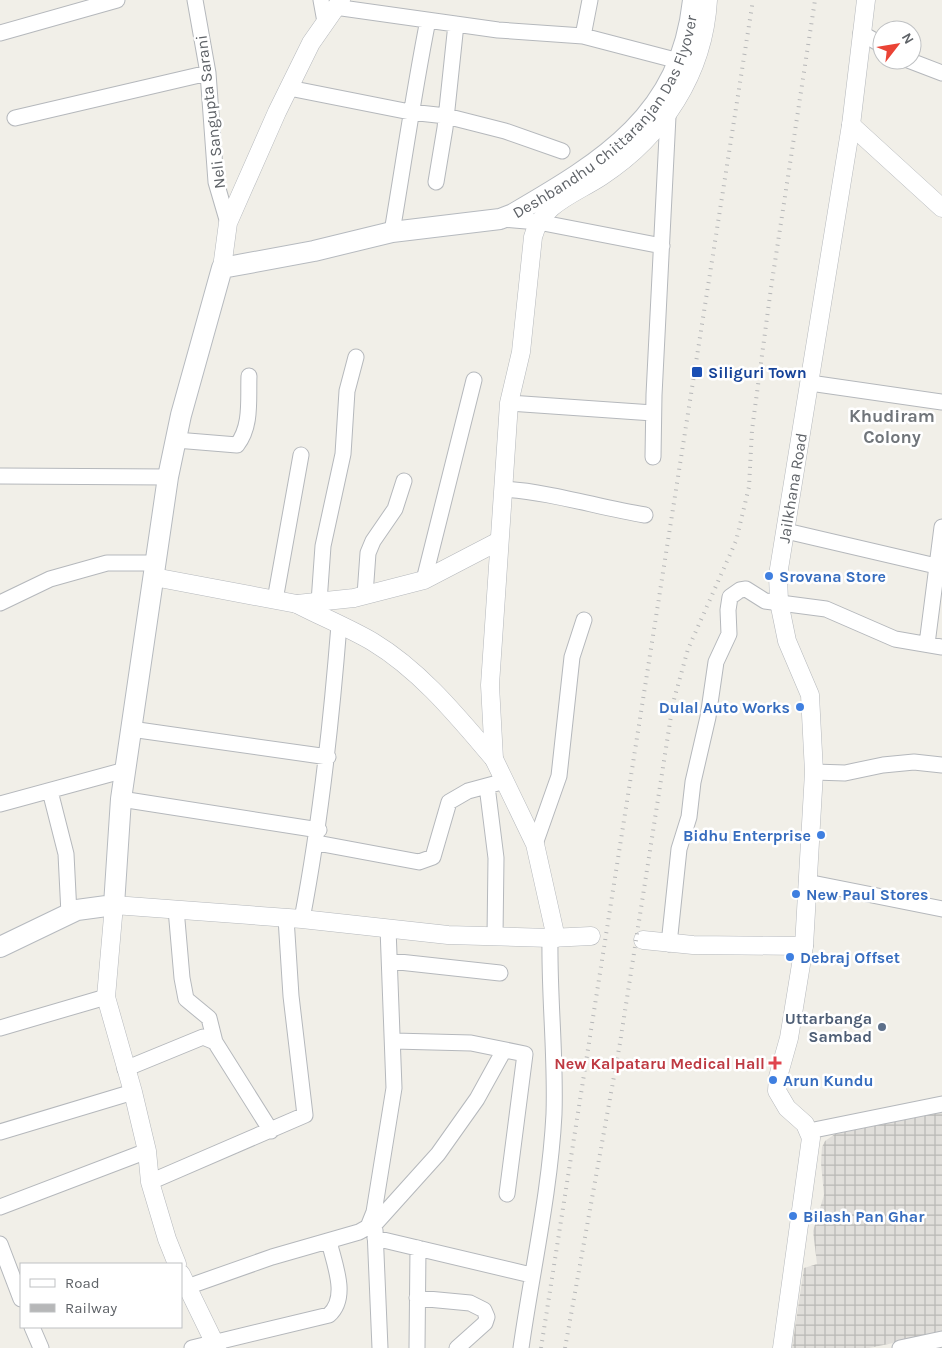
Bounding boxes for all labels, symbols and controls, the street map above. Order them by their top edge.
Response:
street label: Deshbandhu Chittaranjan Das Flyover [509,14,701,222]
north arrow [872,20,922,70]
text: N [898,30,918,47]
street label: Neli Sangupta Sarani [192,34,229,190]
place label: Siliguri Town [708,363,807,382]
marker: Siliguri Town [690,365,704,379]
district label: Khudiram Colony [849,405,935,448]
street label: Jailkhana Road [774,432,811,544]
place label: Srovana Store [779,567,886,586]
marker: Srovana Store [763,570,775,582]
place label: Dulal Auto Works [659,698,790,717]
marker: Dulal Auto Works [794,701,806,713]
place label: Bidhu Enterprise [683,826,811,845]
marker: Bidhu Enterprise [815,829,827,841]
place label: New Paul Stores [806,885,929,904]
marker: New Paul Stores [790,888,802,900]
place label: Debraj Offset [800,948,900,967]
marker: Debraj Offset [784,951,796,963]
place label: Uttarbanga Sambad [785,1009,872,1046]
marker: Uttarbanga Sambad [876,1021,888,1033]
place label: New Kalpataru Medical Hall [554,1054,765,1073]
marker: New Kalpataru Medical Hall [769,1057,781,1069]
place label: Arun Kundu [783,1071,874,1090]
marker: Arun Kundu [767,1074,779,1086]
place label: Bilash Pan Ghar [803,1207,925,1226]
marker: Bilash Pan Ghar [787,1210,799,1222]
legend [20,1263,182,1328]
text: Road [65,1274,100,1292]
text: Railway [65,1299,117,1317]

